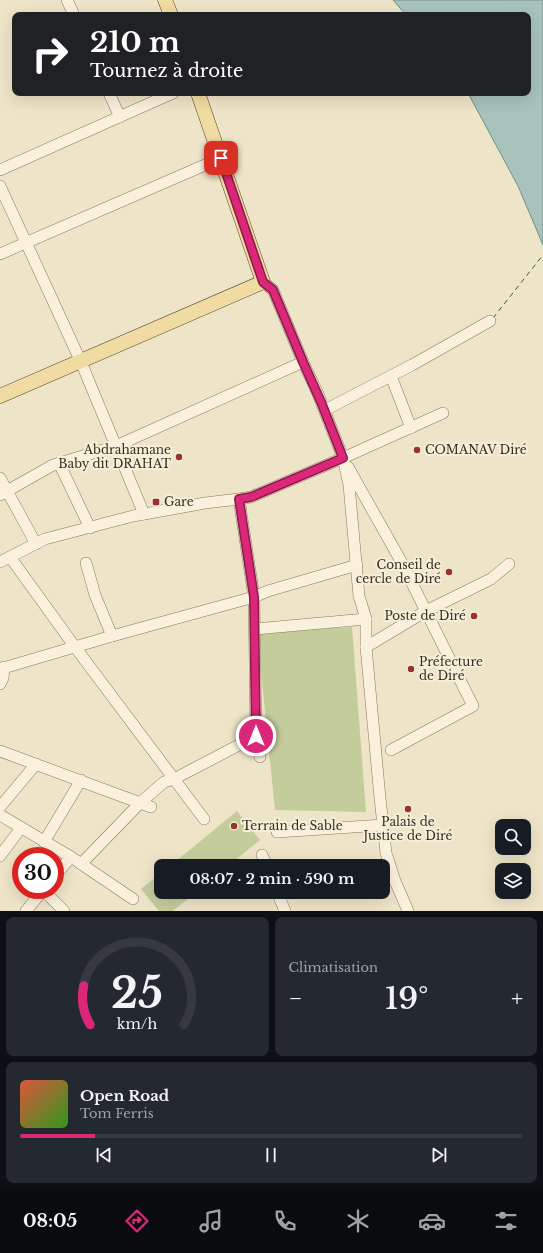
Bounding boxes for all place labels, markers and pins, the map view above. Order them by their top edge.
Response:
pin [204,141,238,175]
place label: Abdrahamane Baby dit DRAHAT [58,442,171,471]
place label: COMANAV Diré [425,442,527,457]
marker: COMANAV Diré [412,445,422,455]
marker: Abdrahamane Baby dit DRAHAT [174,452,184,462]
place label: Gare [164,494,194,509]
marker: Gare [151,497,161,507]
place label: Conseil de cercle de Diré [356,557,441,586]
marker: Conseil de cercle de Diré [444,567,454,577]
place label: Poste de Diré [384,608,466,623]
marker: Poste de Diré [469,611,479,621]
place label: Préfecture de Diré [419,654,483,683]
marker: Préfecture de Diré [406,664,416,674]
marker: Palais de Justice de Diré [403,804,413,814]
place label: Palais de Justice de Diré [362,814,453,843]
place label: Terrain de Sable [242,818,343,833]
marker: Terrain de Sable [229,821,239,831]

